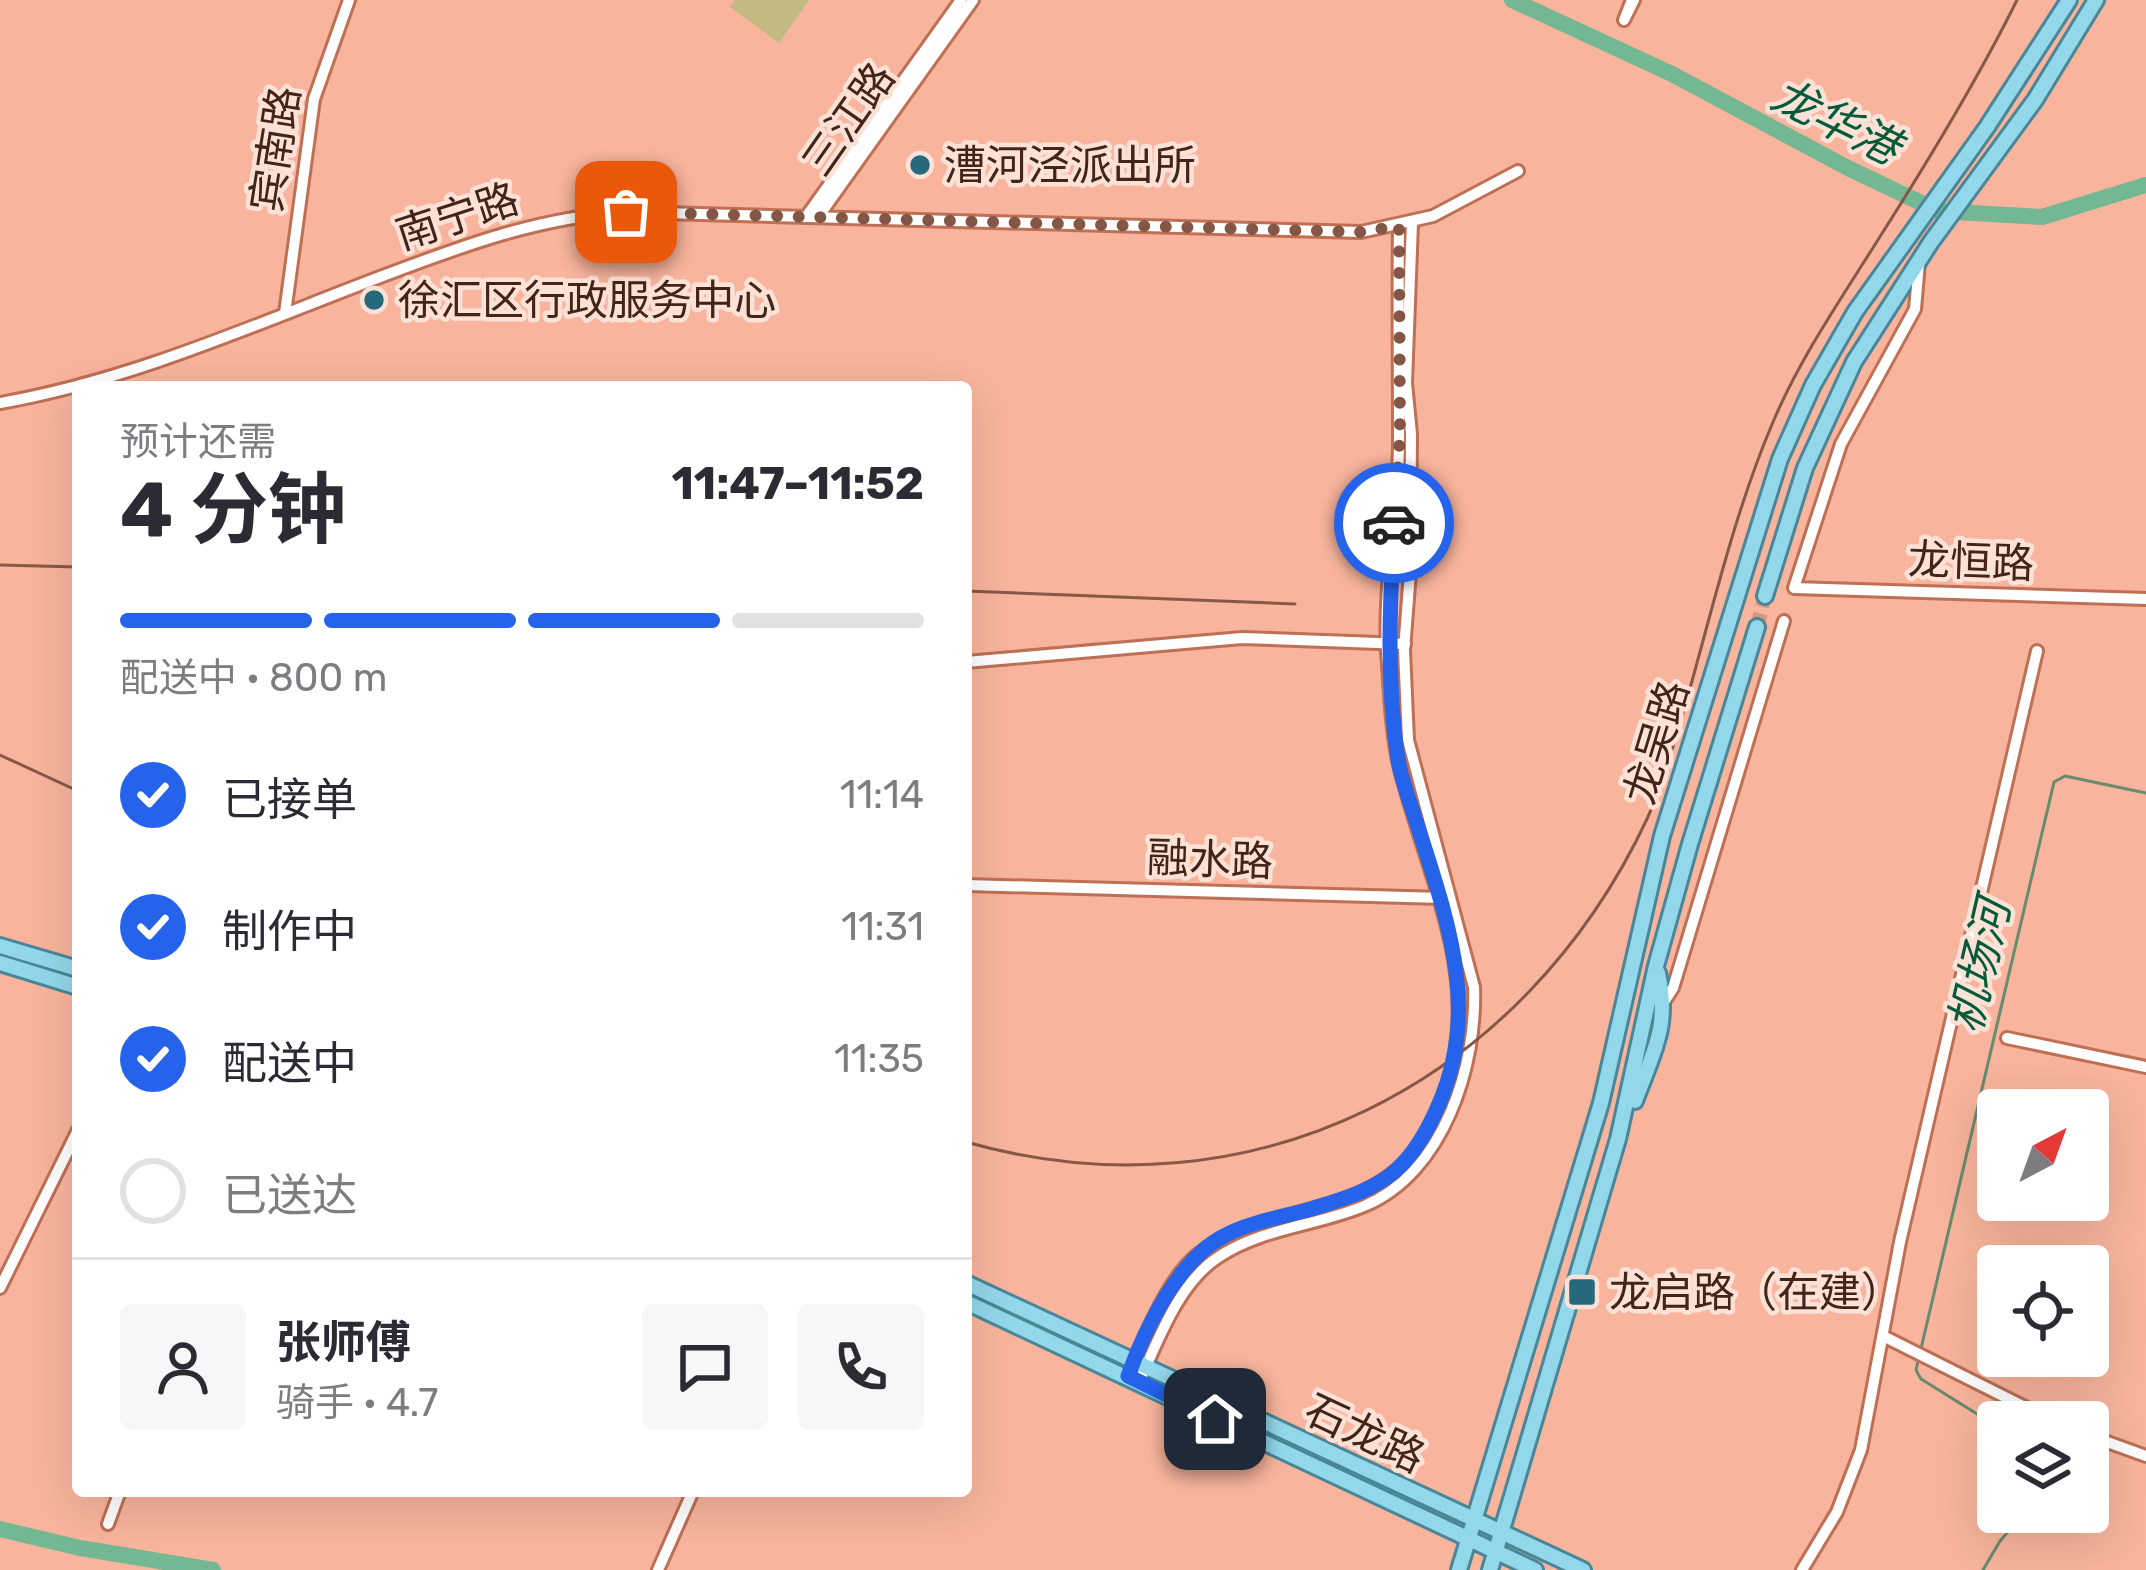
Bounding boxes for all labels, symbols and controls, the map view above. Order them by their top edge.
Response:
street label: 三江路 [792,54,905,186]
water label: 龙华港 [1763,68,1913,177]
street label: 宾南路 [241,83,311,215]
place label: 漕河泾派出所 [944,141,1196,191]
marker: 漕河泾派出所 [907,152,933,178]
pin [575,161,677,263]
street label: 南宁路 [390,174,525,260]
icon: bag [593,179,659,245]
place label: 徐汇区行政服务中心 [398,276,776,326]
marker: 徐汇区行政服务中心 [361,287,387,313]
text: 预计还需 [120,419,276,465]
text: 11:47–11:52 [671,457,924,510]
courier [1334,463,1454,583]
text: 4 分钟 [120,464,346,557]
icon: car [1361,490,1427,556]
street label: 龙恒路 [1907,535,2035,589]
text: 配送中 · 800 m [120,655,388,701]
street label: 龙吴路 [1615,675,1699,810]
icon: check [120,762,186,828]
text: 11:14 [840,772,924,818]
text: 已接单 [222,773,357,826]
street label: 融水路 [1146,833,1274,887]
water label: 机场河 [1938,887,2022,1038]
icon: check [120,894,186,960]
text: 11:31 [841,904,924,950]
text: 制作中 [222,905,357,958]
icon: check [120,1026,186,1092]
text: 11:35 [834,1036,924,1082]
text: 配送中 [222,1037,357,1090]
north arrow [1977,1089,2109,1221]
map controls [1977,1089,2109,1533]
text: 已送达 [222,1169,357,1222]
button: locate [1977,1245,2109,1377]
place label: 龙启路（在建） [1609,1268,1903,1318]
marker: 龙启路（在建） [1566,1276,1598,1308]
button: person [120,1304,246,1430]
button: chat [642,1304,768,1430]
button: phone [798,1304,924,1430]
text: 张师傅 [276,1316,411,1369]
pin [1164,1368,1266,1470]
text: 骑手 · 4.7 [276,1380,438,1426]
street label: 石龙路 [1297,1385,1432,1483]
icon: home [1182,1386,1248,1452]
button: layers [1977,1401,2109,1533]

